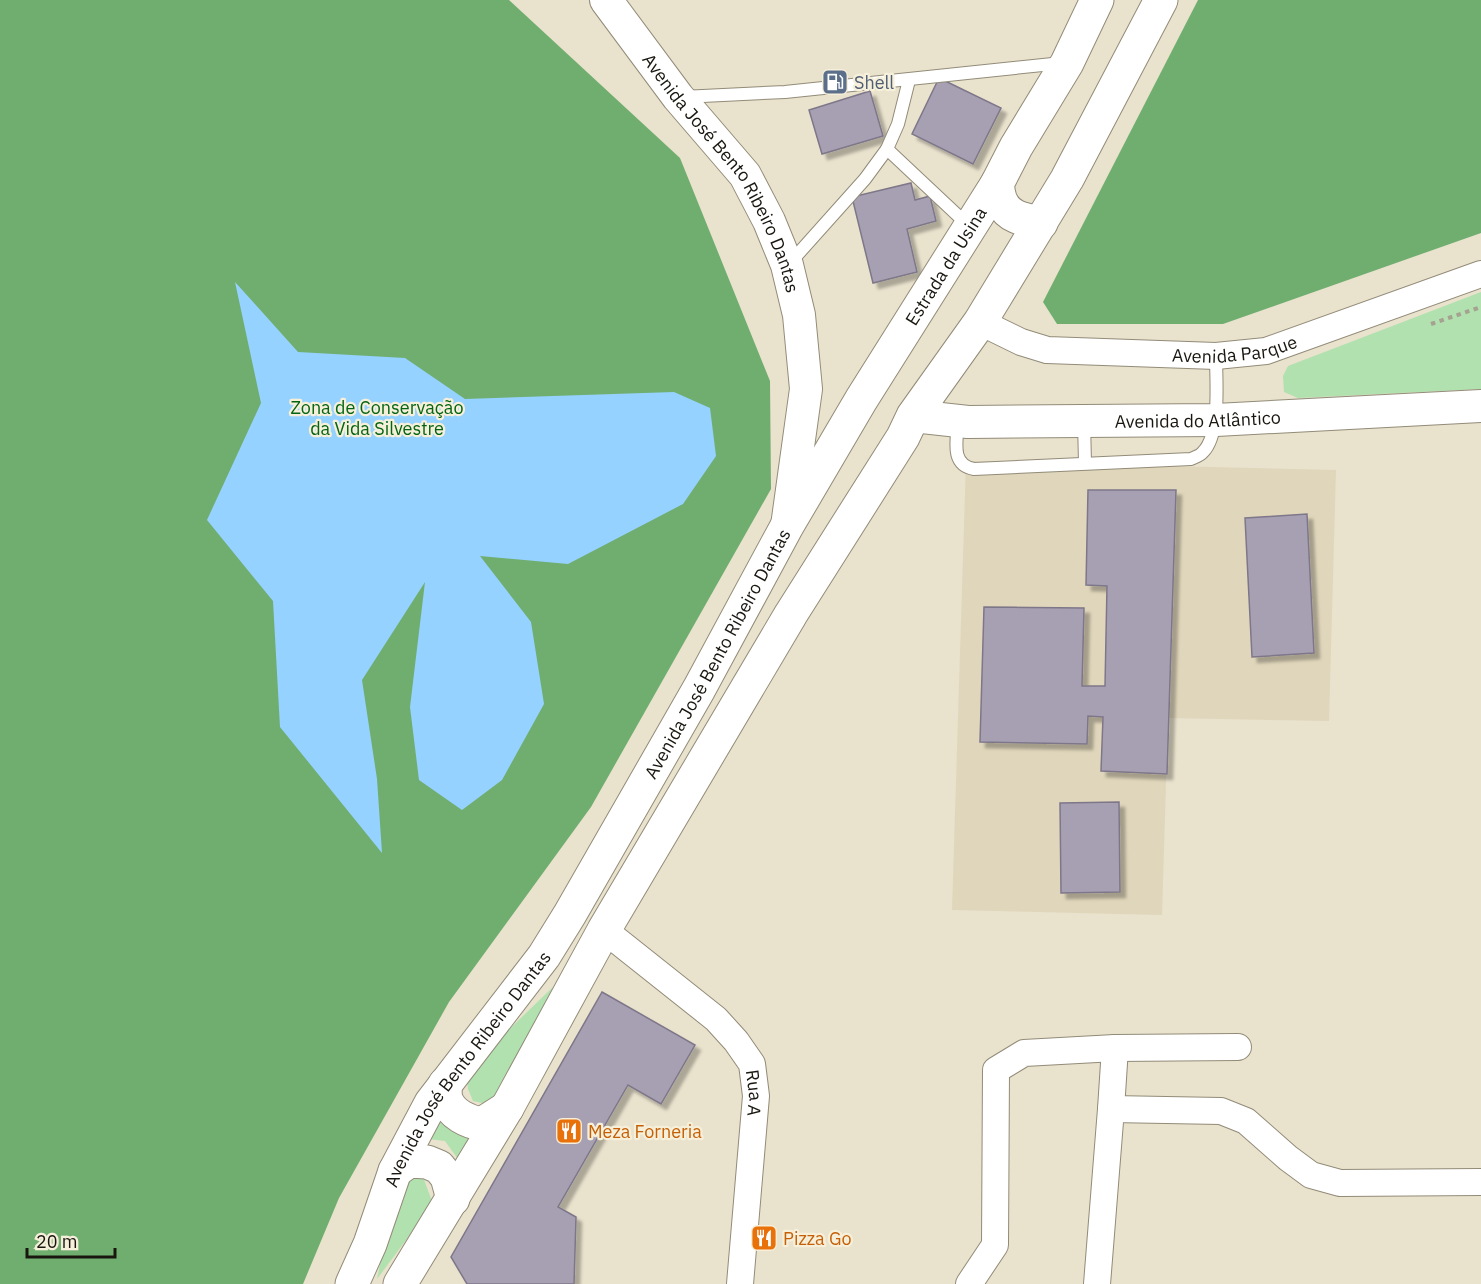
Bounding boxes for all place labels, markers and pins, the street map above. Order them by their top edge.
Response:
fuel station icon: Shell [820,67,850,97]
place label: Shell [854,71,894,94]
restaurant icon: Meza Forneria [554,1116,584,1146]
place label: Meza Forneria [588,1120,702,1143]
restaurant icon: Pizza Go [749,1223,779,1253]
place label: Pizza Go [783,1227,852,1250]

